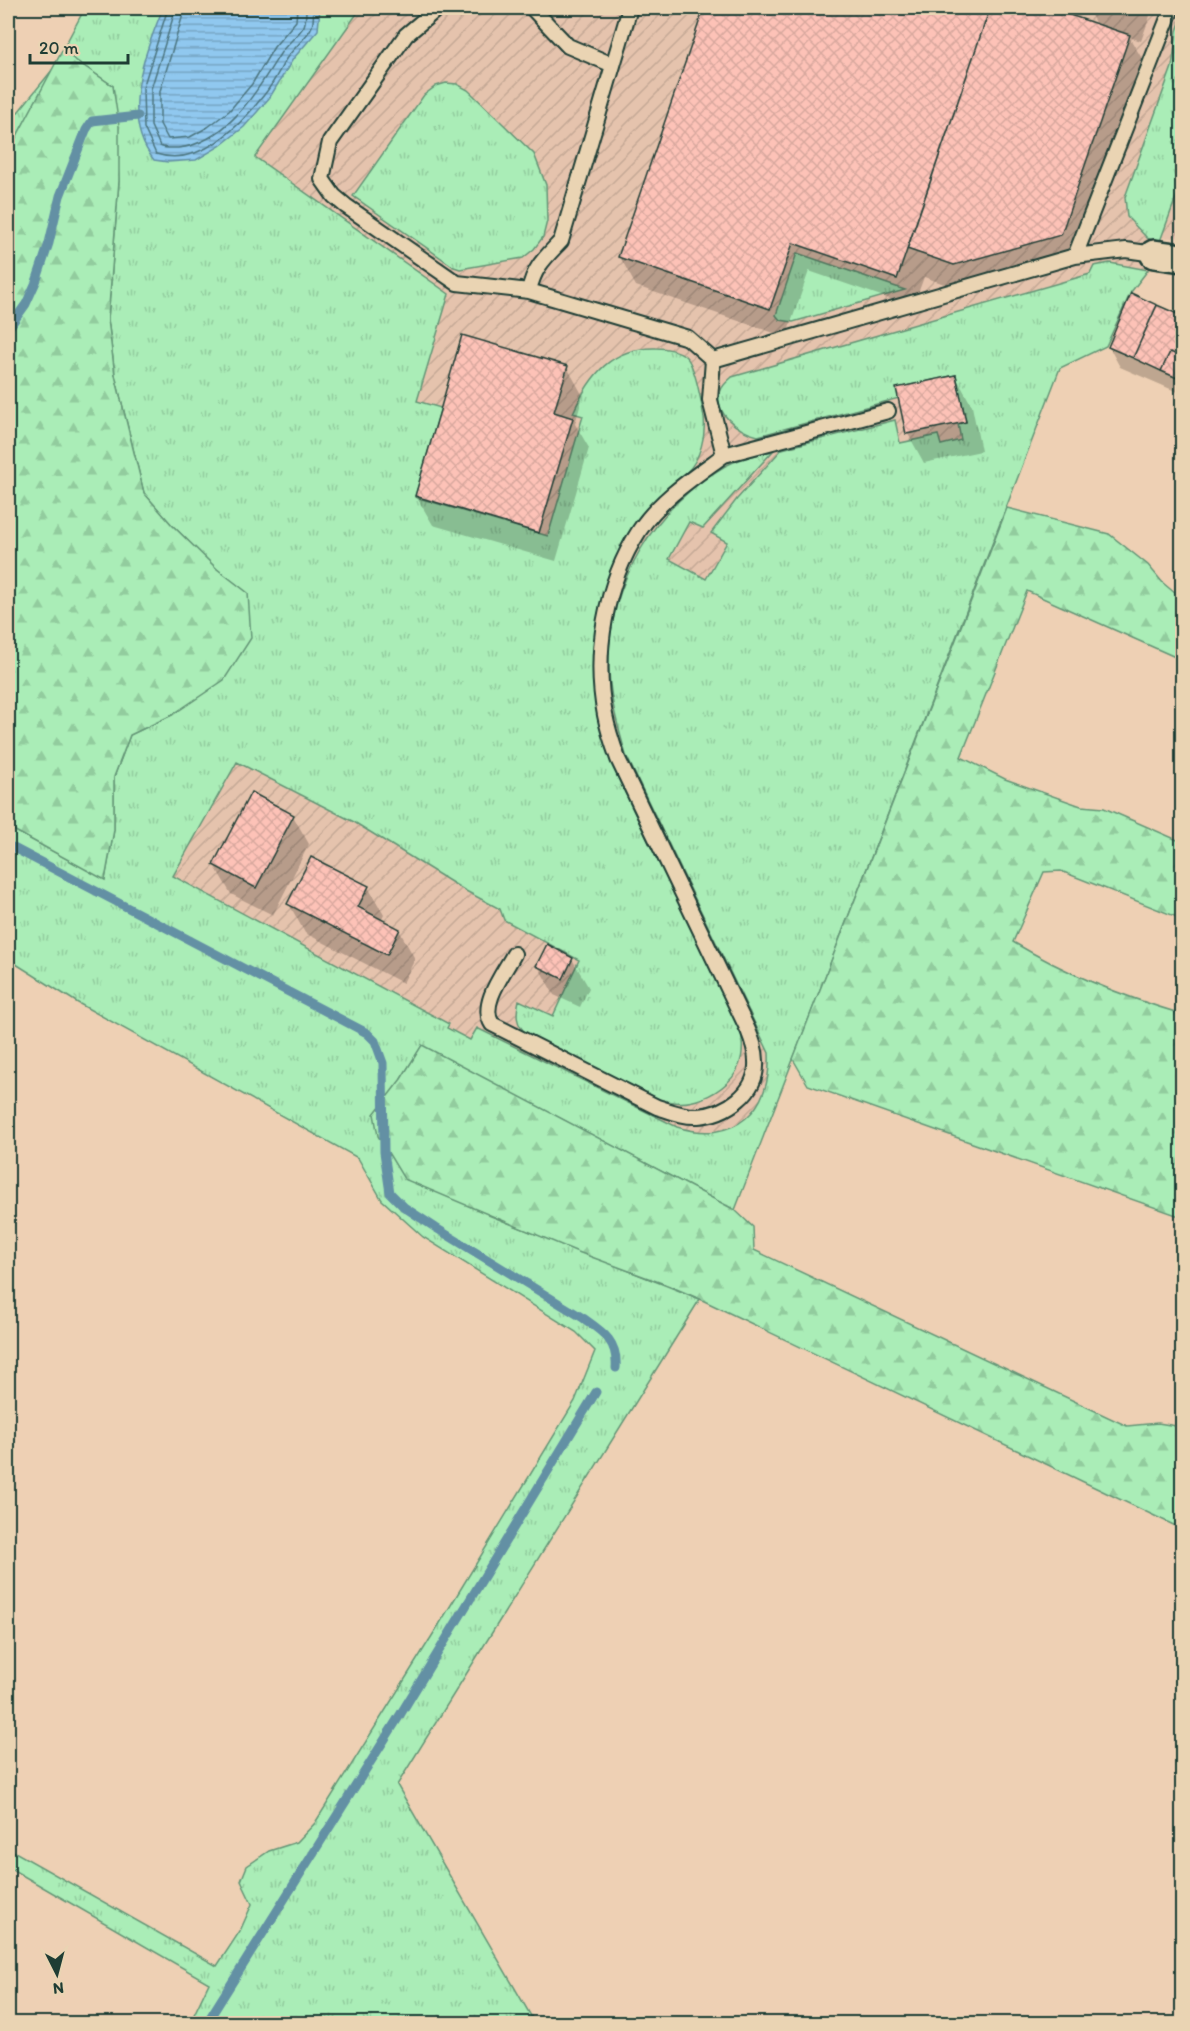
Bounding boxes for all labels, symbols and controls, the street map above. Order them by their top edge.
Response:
scale bar [30,27,128,65]
text: 20 m [39,37,79,59]
north arrow [27,1944,87,2004]
text: N [52,1978,65,1998]

